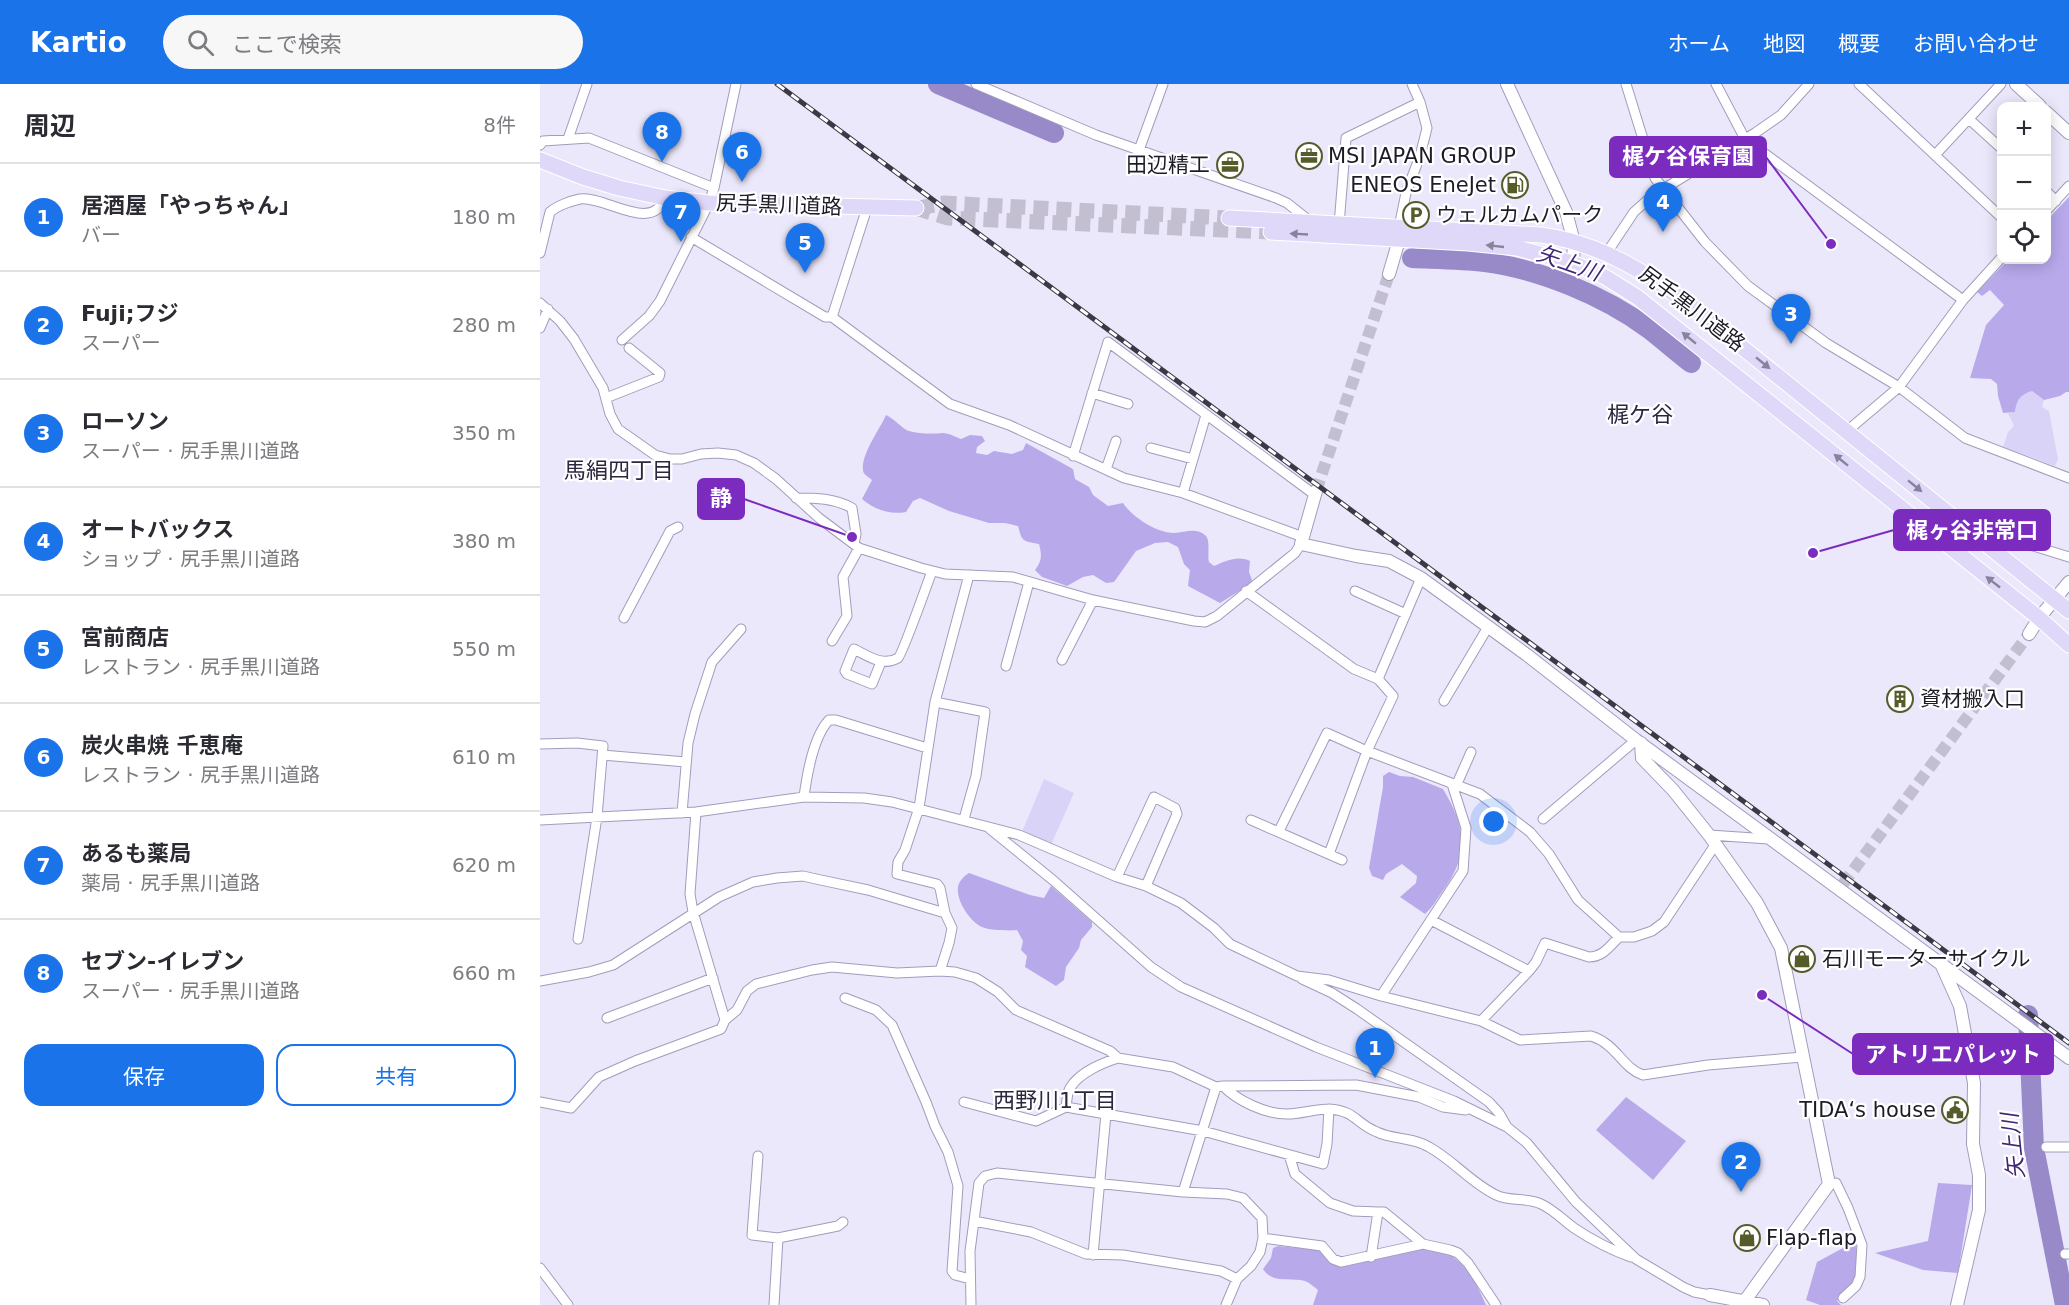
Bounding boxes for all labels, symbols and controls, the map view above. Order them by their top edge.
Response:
search box [163,15,583,69]
text: Kartio [30,26,127,59]
icon: search [184,26,217,59]
text: ここで検索 [232,32,342,57]
text: ホーム [1668,32,1730,56]
text: 地図 [1763,32,1805,56]
text: 概要 [1838,32,1880,56]
text: お問い合わせ [1913,32,2039,56]
map controls [1997,102,2051,264]
button: + [1997,102,2051,156]
text: 周辺 [24,111,76,141]
pin: 8 [642,112,682,162]
text: 8件 [483,113,516,137]
pin: 6 [722,132,762,182]
callout: 梶ケ谷保育園 [1610,137,1766,177]
office icon: MSI JAPAN GROUP [1294,141,1324,171]
place label: MSI JAPAN GROUP [1328,144,1516,168]
text: 梶ケ谷保育園 [1622,144,1754,169]
office icon: 田辺精工 [1215,150,1245,180]
place label: 田辺精工 [1126,153,1210,177]
button: − [1997,156,2051,210]
fuel station icon: ENEOS EneJet [1500,170,1530,200]
place label: ENEOS EneJet [1350,173,1496,197]
pin: 4 [1644,182,1682,232]
street label: 尻手黒川道路 [716,191,842,219]
pin: 7 [662,192,700,242]
text: 居酒屋「やっちゃん」 [81,193,301,218]
parking icon: ウェルカムパーク [1401,200,1431,230]
place label: ウェルカムパーク [1436,203,1603,227]
text: 1 [37,205,50,229]
text: 180 m [452,205,516,229]
button: locate [1997,210,2051,264]
text: バー [81,223,121,247]
pin: 5 [786,224,824,273]
one-way arrow [1289,229,1308,239]
water label: 矢上川 [1534,240,1606,286]
one-way arrow [1486,241,1505,250]
street label: 尻手黒川道路 [1634,262,1750,356]
pin: 3 [1772,294,1810,344]
text: Fuji;フジ [81,301,178,326]
text: 2 [37,313,50,337]
text: 280 m [452,313,516,337]
text: スーパー [81,331,161,355]
one-way arrow [1681,332,1697,345]
one-way arrow [1755,357,1771,370]
district label: 梶ケ谷 [1607,402,1673,427]
text: ローソン [81,409,169,434]
text: 3 [37,421,50,445]
text: 350 m [452,421,516,445]
text: スーパー · 尻手黒川道路 [81,439,300,463]
one-way arrow [1833,454,1849,467]
district label: 馬絹四丁目 [564,458,674,483]
callout: 静 [698,479,744,519]
one-way arrow [1907,479,1923,492]
text: 静 [710,486,732,511]
callout: 梶ヶ谷非常口 [1894,510,2050,550]
text: オートバックス [81,517,234,542]
text: 梶ヶ谷非常口 [1906,518,2038,543]
text: 4 [37,529,50,553]
text: 380 m [452,529,516,553]
text: ショップ · 尻手黒川道路 [81,547,300,571]
one-way arrow [1986,577,2001,589]
text: 宮前商店 [81,625,169,650]
text: 5 [37,637,50,661]
text: 550 m [452,637,516,661]
text: レストラン · 尻手黒川道路 [81,655,320,679]
building icon: 資材搬入口 [1885,684,1915,714]
place label: 資材搬入口 [1920,687,2025,711]
text: 炭火串焼 千恵庵 [81,733,243,758]
text: 6 [37,745,50,769]
text: 610 m [452,745,516,769]
text: レストラン · 尻手黒川道路 [81,763,320,787]
your location [1479,807,1508,836]
text: あるも薬局 [81,841,191,866]
text: 7 [37,853,50,877]
text: 620 m [452,853,516,877]
text: 薬局 · 尻手黒川道路 [81,871,260,895]
shop icon: 石川モーターサイクル [1787,944,1817,974]
place label: 石川モーターサイクル [1822,947,2031,971]
text: セブン-イレブン [81,949,244,974]
text: 8 [37,961,50,985]
text: 660 m [452,961,516,985]
text: スーパー · 尻手黒川道路 [81,979,300,1003]
pin: 1 [1356,1028,1394,1078]
callout: アトリエパレット [1853,1034,2053,1074]
text: アトリエパレット [1865,1042,2041,1067]
button: 保存 [24,1044,264,1106]
button: 共有 [276,1044,516,1106]
district label: 西野川1丁目 [993,1088,1117,1113]
public building icon: TIDA‘s house [1940,1095,1970,1125]
place label: TIDA‘s house [1798,1098,1936,1122]
water label: 矢上川 [1997,1110,2029,1180]
pin: 2 [1722,1142,1760,1192]
shop icon: Flap-flap [1732,1223,1762,1253]
place label: Flap-flap [1766,1226,1857,1250]

